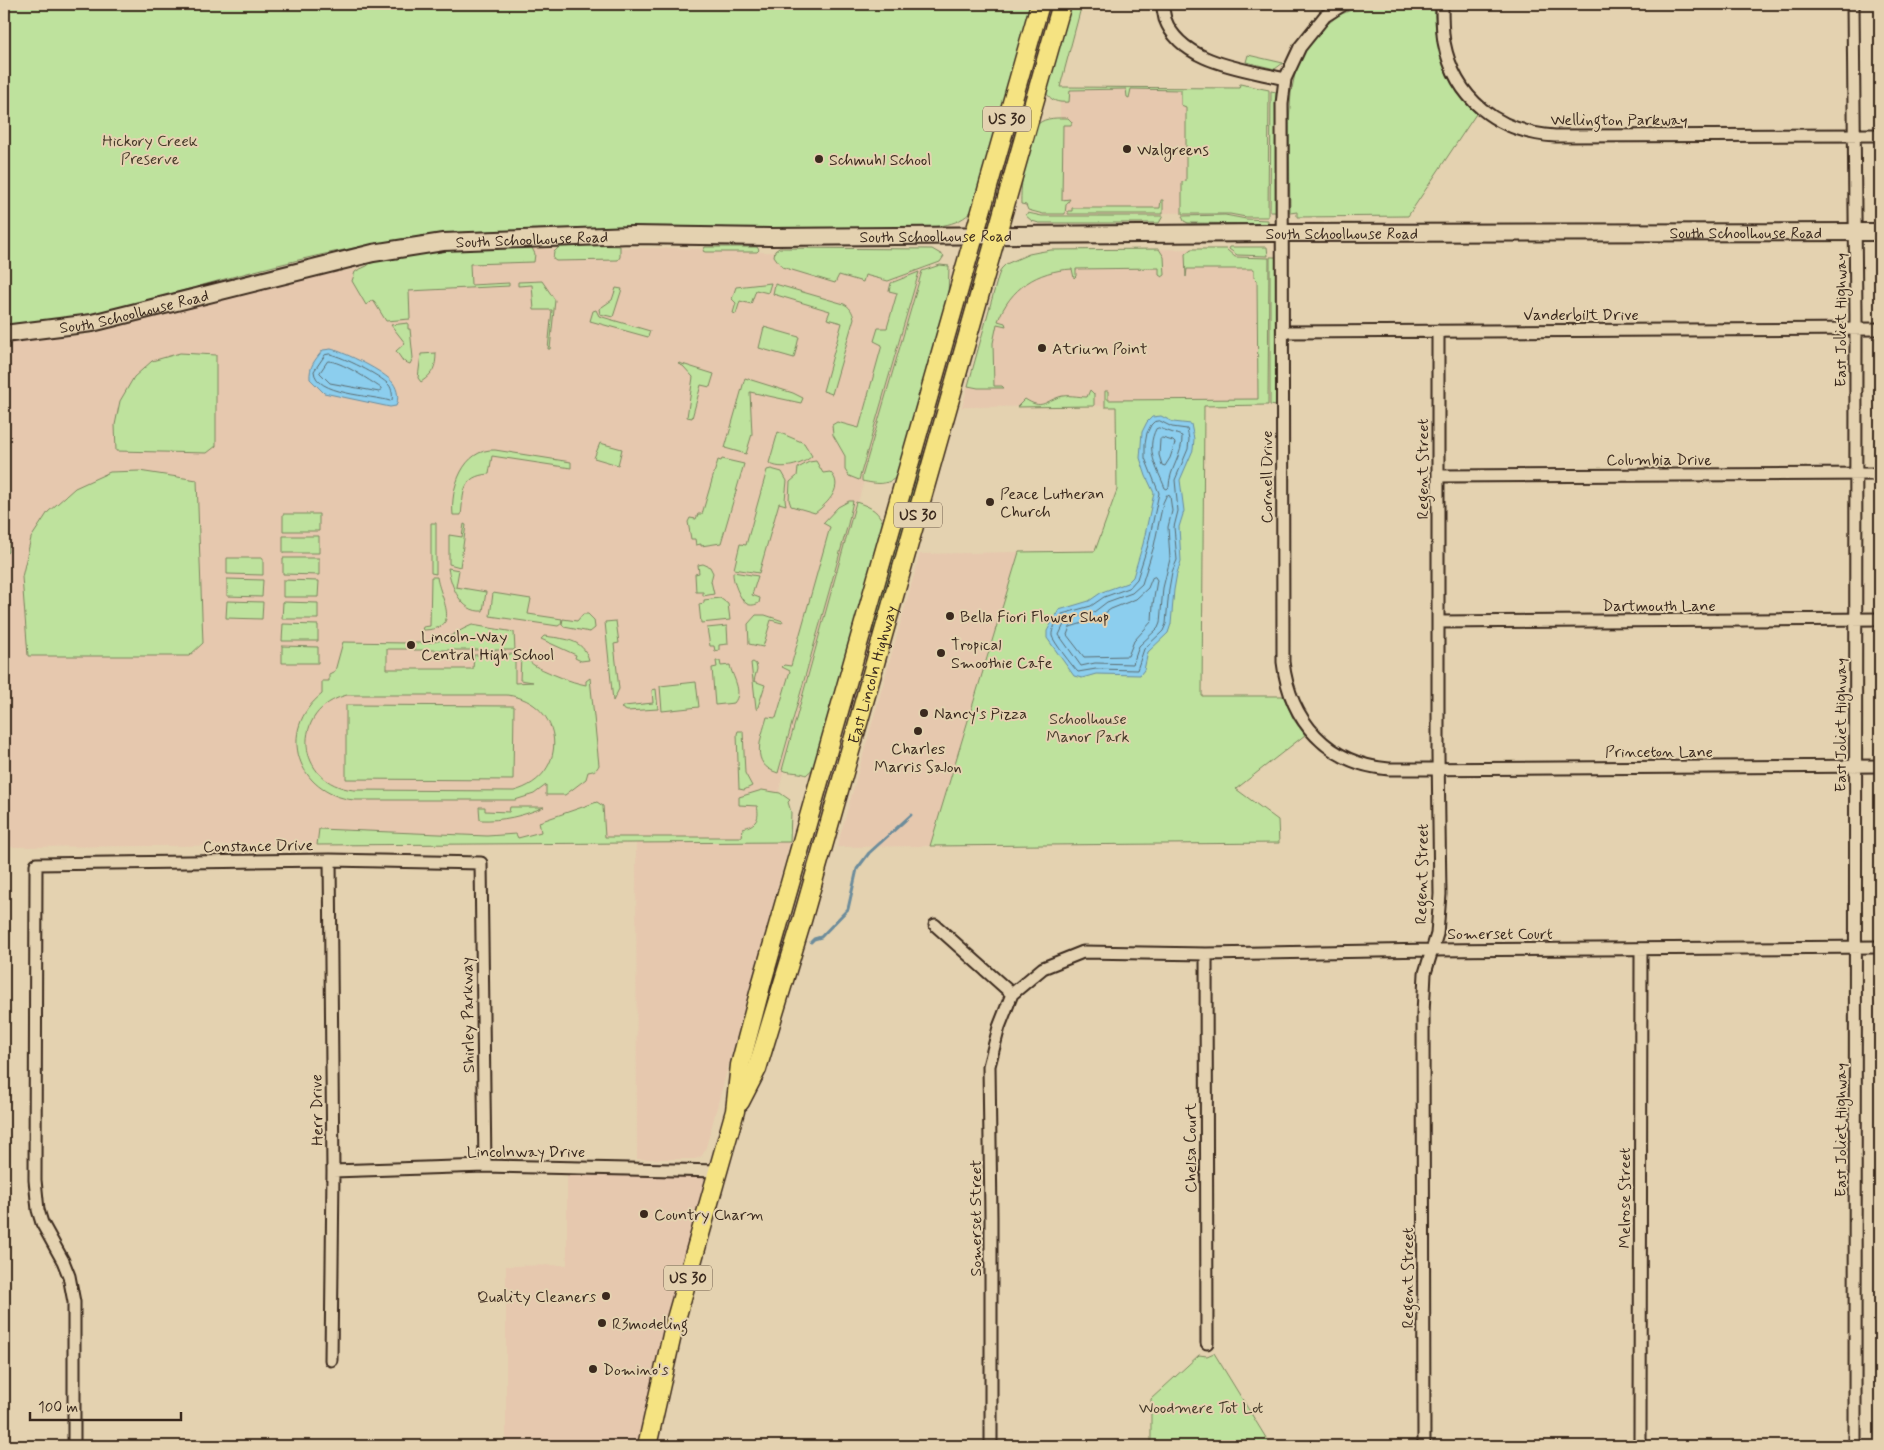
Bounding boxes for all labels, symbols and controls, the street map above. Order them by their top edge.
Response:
road number: US 30 [983,106,1031,132]
street label: Wellington Parkway [1550,110,1688,132]
park label: Hickory Creek Preserve [102,131,198,170]
place label: Walgreens [1137,140,1209,162]
marker: Walgreens [1121,143,1133,155]
place label: Schmuhl School [829,150,931,171]
marker: Schmuhl School [813,153,825,165]
street label: South Schoolhouse Road [1669,223,1822,244]
street label: South Schoolhouse Road [1265,224,1418,245]
street label: South Schoolhouse Road [859,226,1012,248]
street label: South Schoolhouse Road [455,227,608,254]
street label: East Joliet Highway [1831,253,1853,387]
street label: South Schoolhouse Road [58,285,211,339]
street label: Vanderbilt Drive [1523,305,1639,326]
place label: Atrium Point [1052,339,1148,360]
marker: Atrium Point [1036,342,1048,354]
street label: Regent Street [1413,419,1435,519]
street label: Cornell Drive [1257,431,1278,523]
street label: Columbia Drive [1606,450,1712,471]
place label: Peace Lutheran Church [1000,484,1104,523]
marker: Peace Lutheran Church [984,496,996,508]
road number: US 30 [894,502,942,528]
street label: Dartmouth Lane [1602,596,1716,617]
street label: East Lincoln Highway [844,603,903,746]
place label: Bella Fiori Flower Shop [960,607,1109,628]
marker: Bella Fiori Flower Shop [944,610,956,622]
place label: Lincoln-Way Central High School [421,627,554,666]
place label: Tropical Smoothie Cafe [951,635,1052,674]
marker: Lincoln-Way Central High School [405,639,417,651]
marker: Tropical Smoothie Cafe [935,647,947,659]
street label: East Joliet Highway [1831,658,1853,792]
place label: Nancy's Pizza [934,704,1027,725]
marker: Nancy's Pizza [918,707,930,719]
park label: Schoolhouse Manor Park [1047,709,1129,748]
marker: Charles Marris Salon [912,725,924,737]
place label: Charles Marris Salon [874,739,962,778]
street label: Princeton Lane [1605,742,1713,763]
street label: Regent Street [1411,823,1435,925]
street label: Constance Drive [203,835,314,858]
street label: Somerset Court [1447,924,1553,945]
street label: Shirley Parkway [457,957,480,1073]
street label: East Joliet Highway [1831,1063,1853,1197]
street label: Herr Drive [306,1074,329,1146]
street label: Chelsa Court [1181,1102,1202,1193]
street label: Lincolnway Drive [467,1142,585,1163]
street label: Melrose Street [1615,1148,1636,1248]
street label: Somerset Street [966,1159,987,1276]
place label: Country Charm [654,1205,764,1226]
marker: Country Charm [638,1208,650,1220]
street label: Regent Street [1398,1228,1420,1328]
road number: US 30 [664,1266,712,1290]
place label: Quality Cleaners [477,1287,596,1308]
marker: Quality Cleaners [600,1290,612,1302]
place label: R3modeling [612,1314,688,1336]
marker: R3modeling [596,1317,608,1329]
place label: Domino's [603,1360,669,1381]
marker: Domino's [587,1363,599,1375]
scale bar [30,1390,181,1422]
text: 100 m [38,1398,78,1418]
park label: Woodmere Tot Lot [1139,1398,1263,1419]

